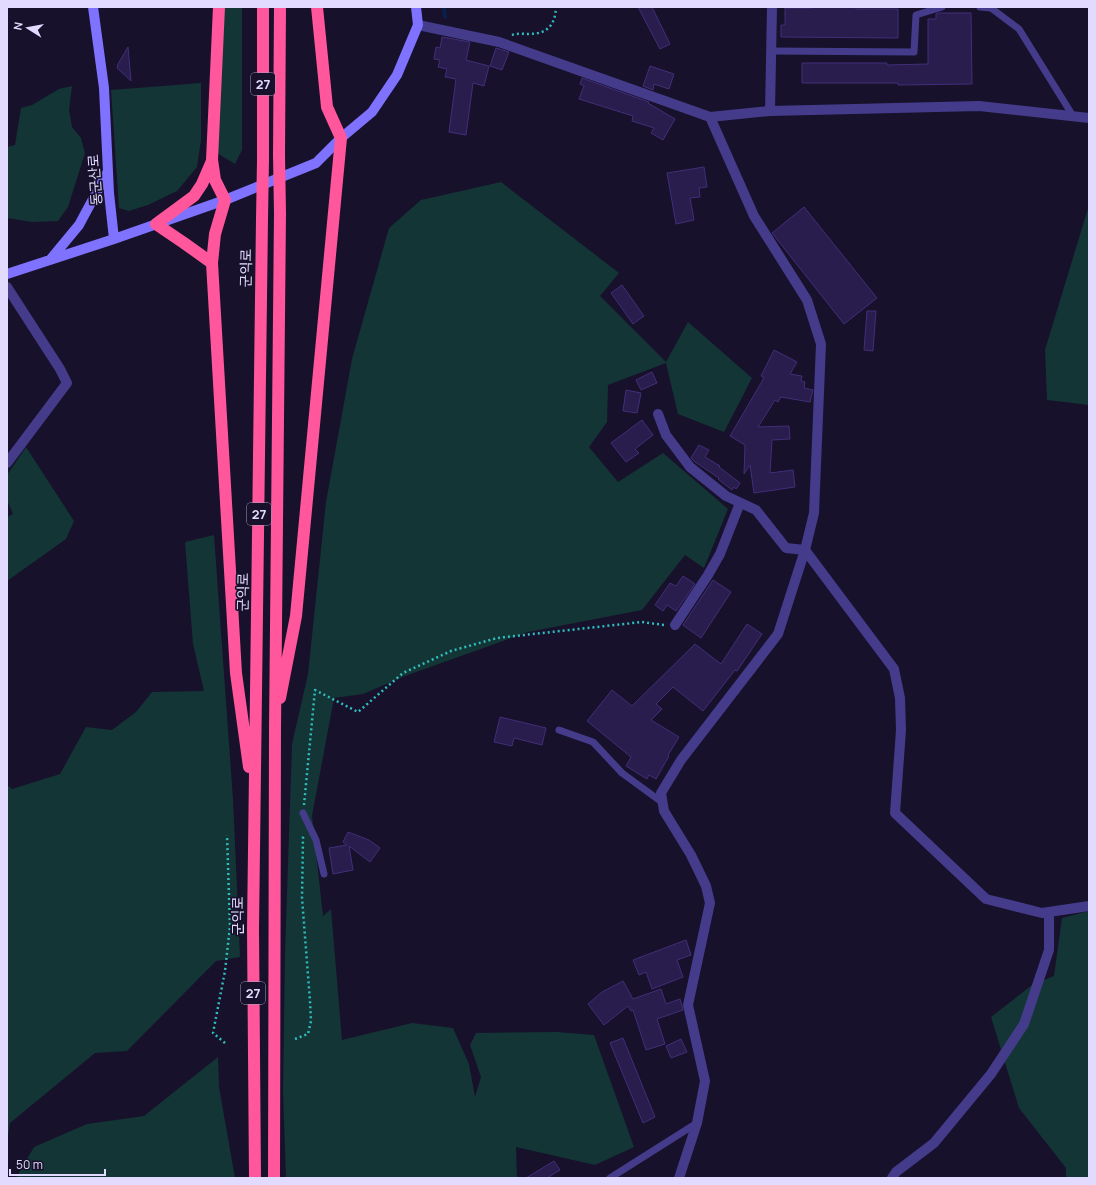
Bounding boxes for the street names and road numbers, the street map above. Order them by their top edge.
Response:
road number: 27 [251,73,275,95]
street label: 동군산로 [83,154,106,206]
street label: 군익로 [236,248,255,287]
road number: 27 [247,503,271,525]
street label: 군익로 [233,572,252,611]
street label: 군익로 [228,897,247,935]
road number: 27 [241,982,265,1004]

